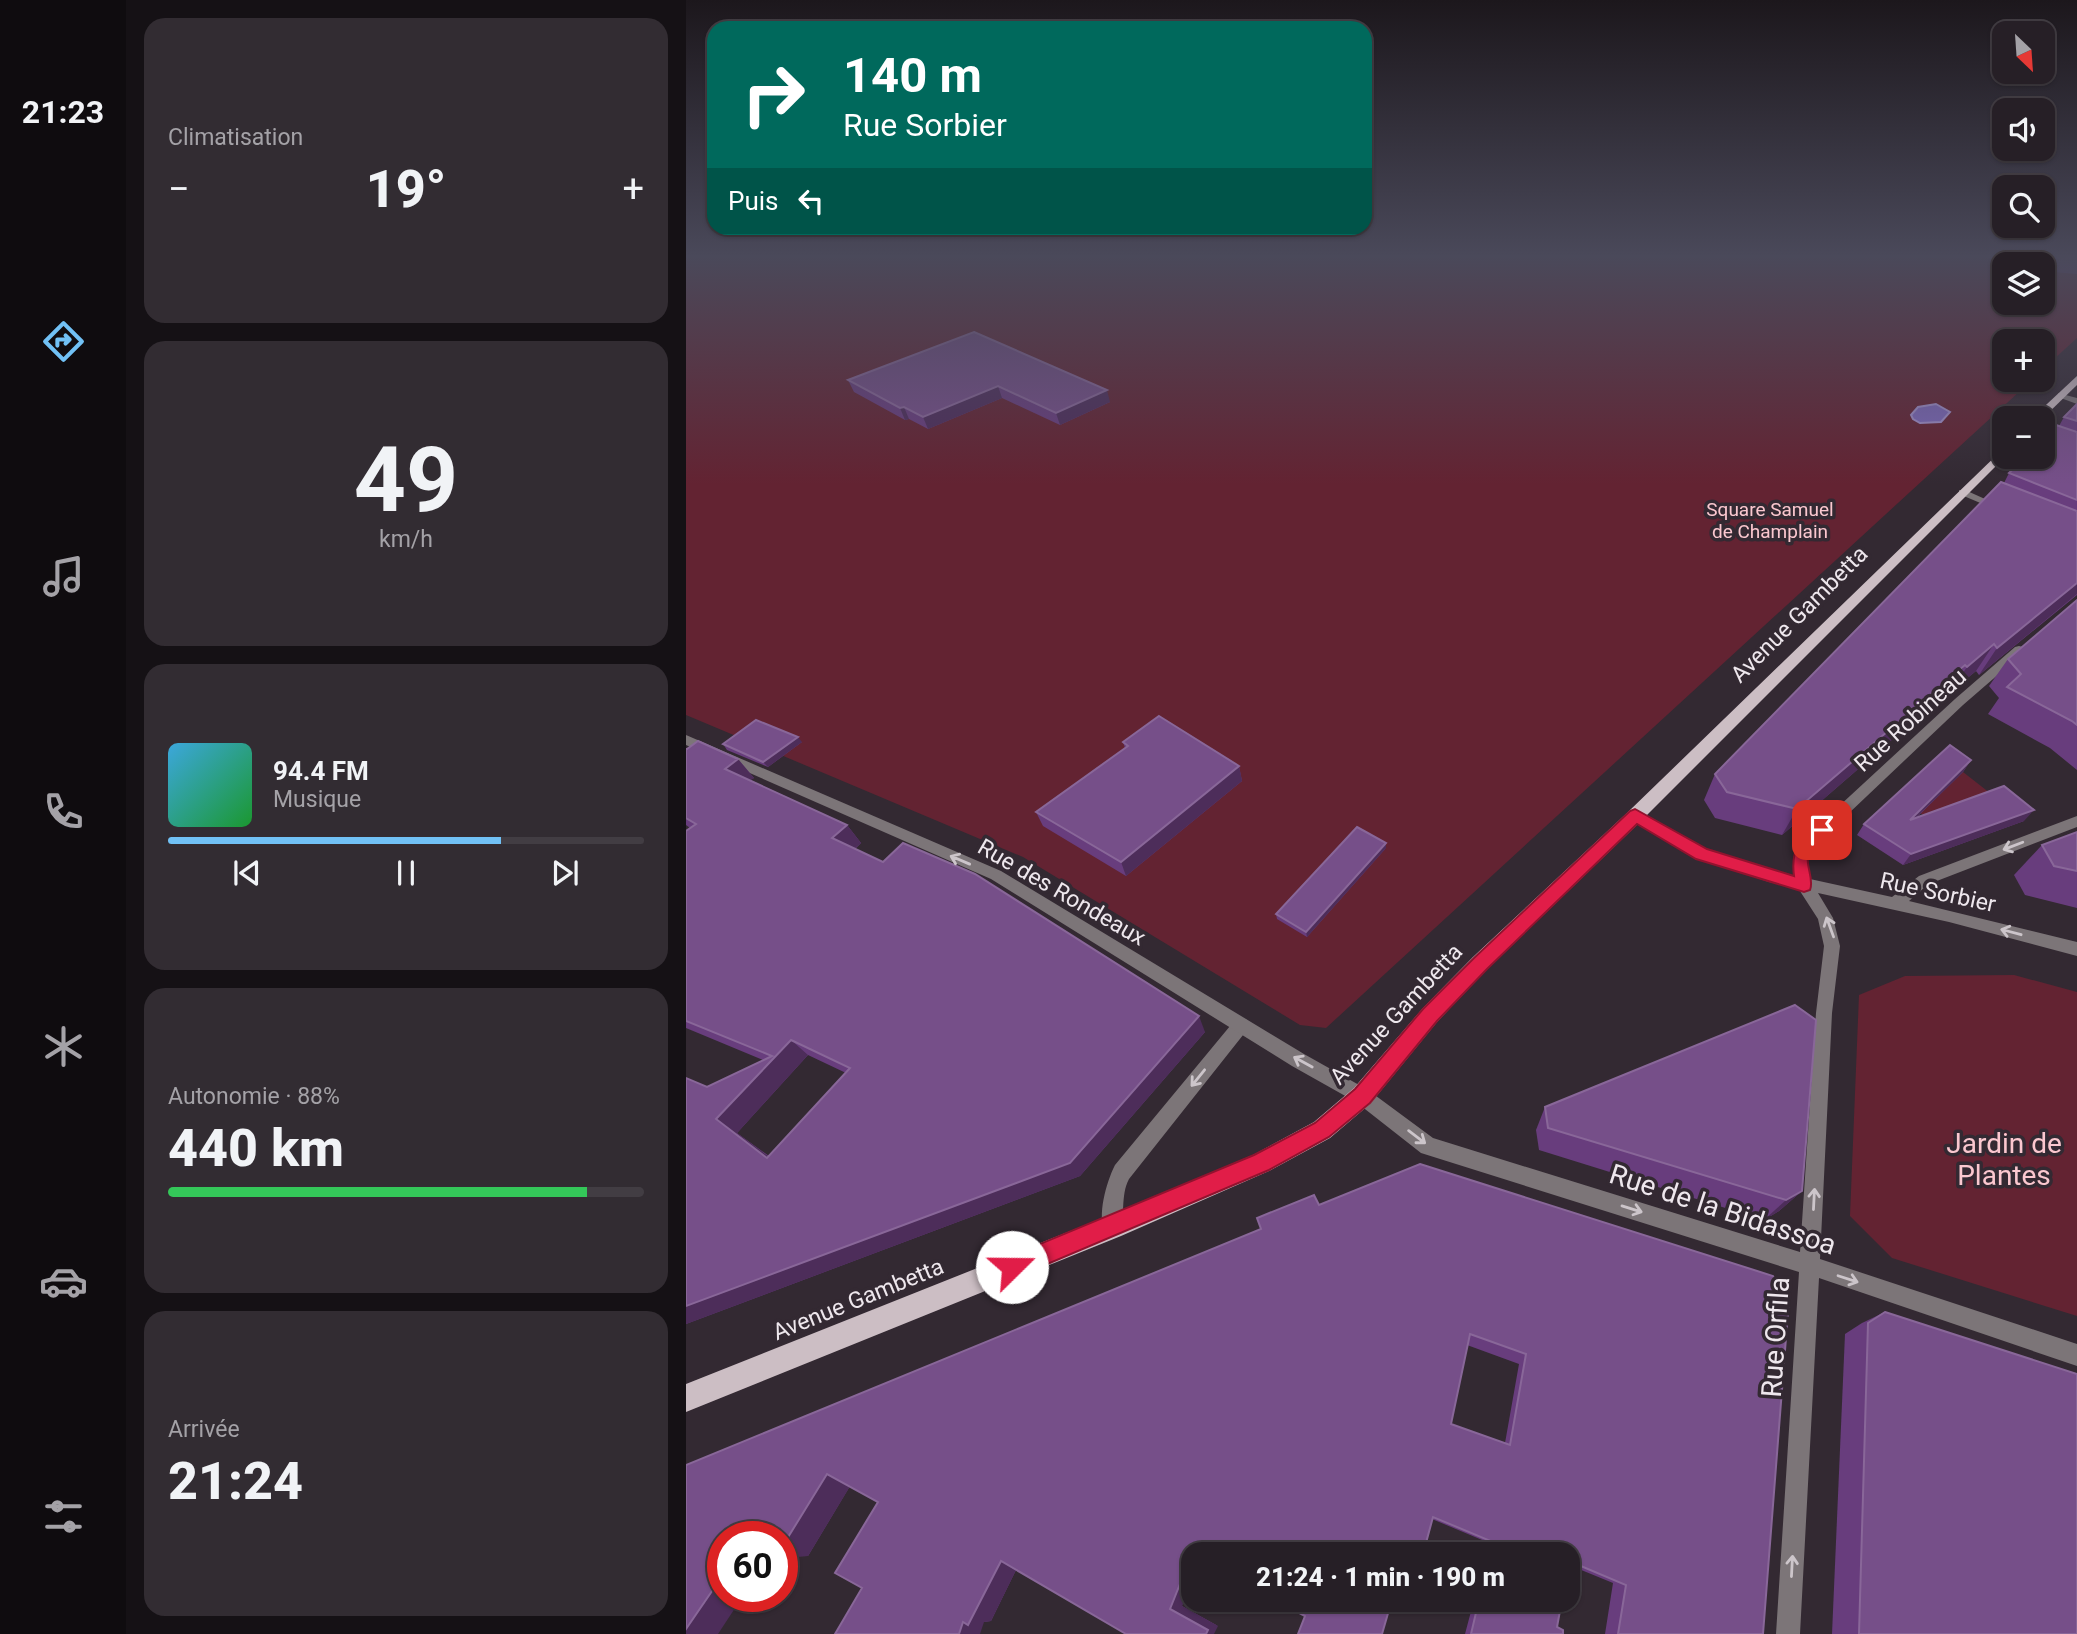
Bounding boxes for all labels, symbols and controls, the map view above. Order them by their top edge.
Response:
north arrow [1992,21,2054,84]
map controls [1992,21,2055,469]
text: 140 m [843,47,982,104]
icon: right [728,49,819,140]
text: 21:23 [22,93,104,131]
button: sound [1992,98,2055,161]
text: Rue Sorbier [843,106,1007,144]
text: Climatisation [168,124,303,151]
text: 19° [366,159,446,220]
text: − [168,167,190,211]
text: + [622,167,644,211]
button: search [1992,175,2055,238]
icon: left [792,182,830,220]
text: Puis [728,186,778,216]
button: layers [1992,252,2055,315]
icon: directions [39,317,88,366]
button: + [1992,329,2055,392]
button: − [1992,406,2055,469]
text: 49 [354,427,458,533]
park label: Square Samuel de Champlain [1706,498,1834,543]
text: km/h [379,526,433,553]
street label: Avenue Gambetta [1725,540,1873,688]
icon: music [39,552,88,601]
street label: Rue Robineau [1849,663,1972,777]
text: 94.4 FM [273,756,369,786]
text: Musique [273,786,361,813]
icon: phone [39,787,88,836]
pin [1792,800,1852,860]
icon: arrive [1803,811,1841,849]
street label: Rue des Rondeaux [973,833,1150,951]
one-way arrow [2003,840,2025,853]
one-way arrow [950,853,971,866]
icon: previous [228,854,266,892]
icon: pause [387,854,425,892]
icon: next [546,854,584,892]
street label: Rue Sorbier [1877,867,1999,918]
one-way arrow [1823,917,1835,939]
one-way arrow [2000,925,2023,938]
street label: Avenue Gambetta [1324,939,1468,1090]
icon: climate [39,1022,88,1071]
one-way arrow [1293,1055,1314,1068]
one-way arrow [1190,1069,1206,1087]
text: Autonomie · 88% [168,1083,340,1110]
text: 440 km [168,1118,344,1179]
park label: Jardin de Plantes [1946,1127,2062,1192]
one-way arrow [1407,1130,1426,1144]
street label: Rue de la Bidassoa [1605,1157,1840,1262]
one-way arrow [1808,1188,1821,1210]
one-way arrow [1621,1203,1643,1216]
position arrow [975,1230,1049,1304]
street label: Avenue Gambetta [769,1253,948,1346]
icon: car [39,1257,88,1306]
one-way arrow [1837,1274,1859,1286]
street label: Rue Orfila [1755,1276,1796,1398]
text: Arrivée [168,1416,240,1443]
text: 21:24 [168,1451,303,1512]
icon: filters [39,1492,88,1541]
speed limit sign: 60 [707,1521,798,1612]
one-way arrow [1786,1555,1799,1578]
text: 21:24 · 1 min · 190 m [1256,1562,1505,1592]

